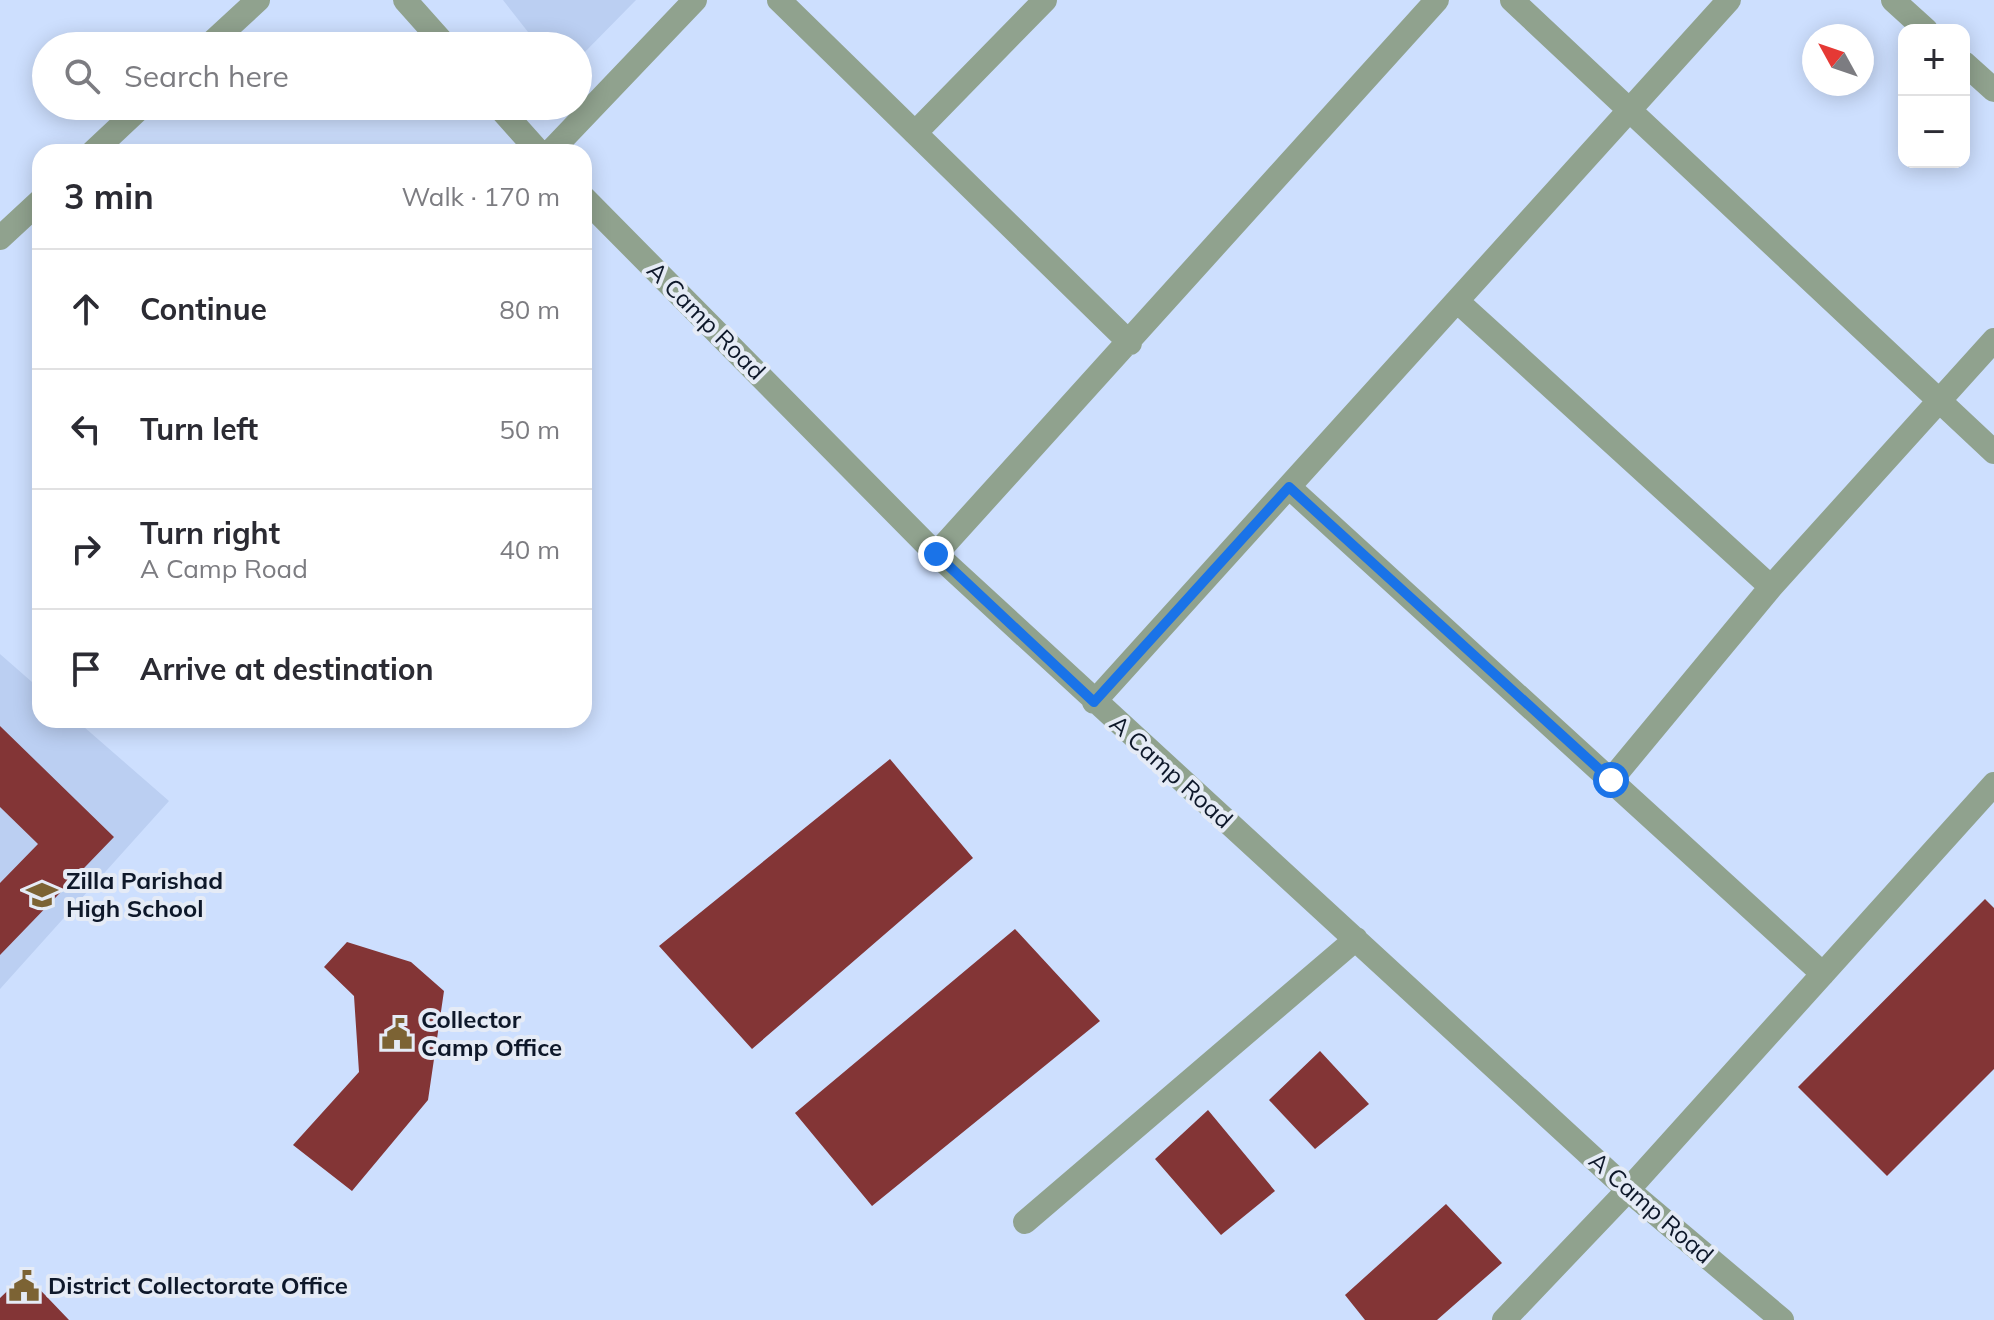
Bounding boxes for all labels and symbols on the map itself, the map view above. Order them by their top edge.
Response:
north arrow [1802,24,1874,96]
street label: A Camp Road [641,255,772,386]
route end [918,536,954,572]
street label: A Camp Road [1104,708,1239,834]
route start [1593,762,1629,798]
place label: Zilla Parishad High School [66,865,223,923]
school or university icon: Zilla Parishad High School [25,878,59,912]
place label: Collector Camp Office [421,1004,562,1062]
public building icon: Collector Camp Office [380,1017,414,1051]
street label: A Camp Road [1583,1145,1720,1269]
public building icon: District Collectorate Office [7,1269,41,1303]
place label: District Collectorate Office [48,1270,348,1300]

